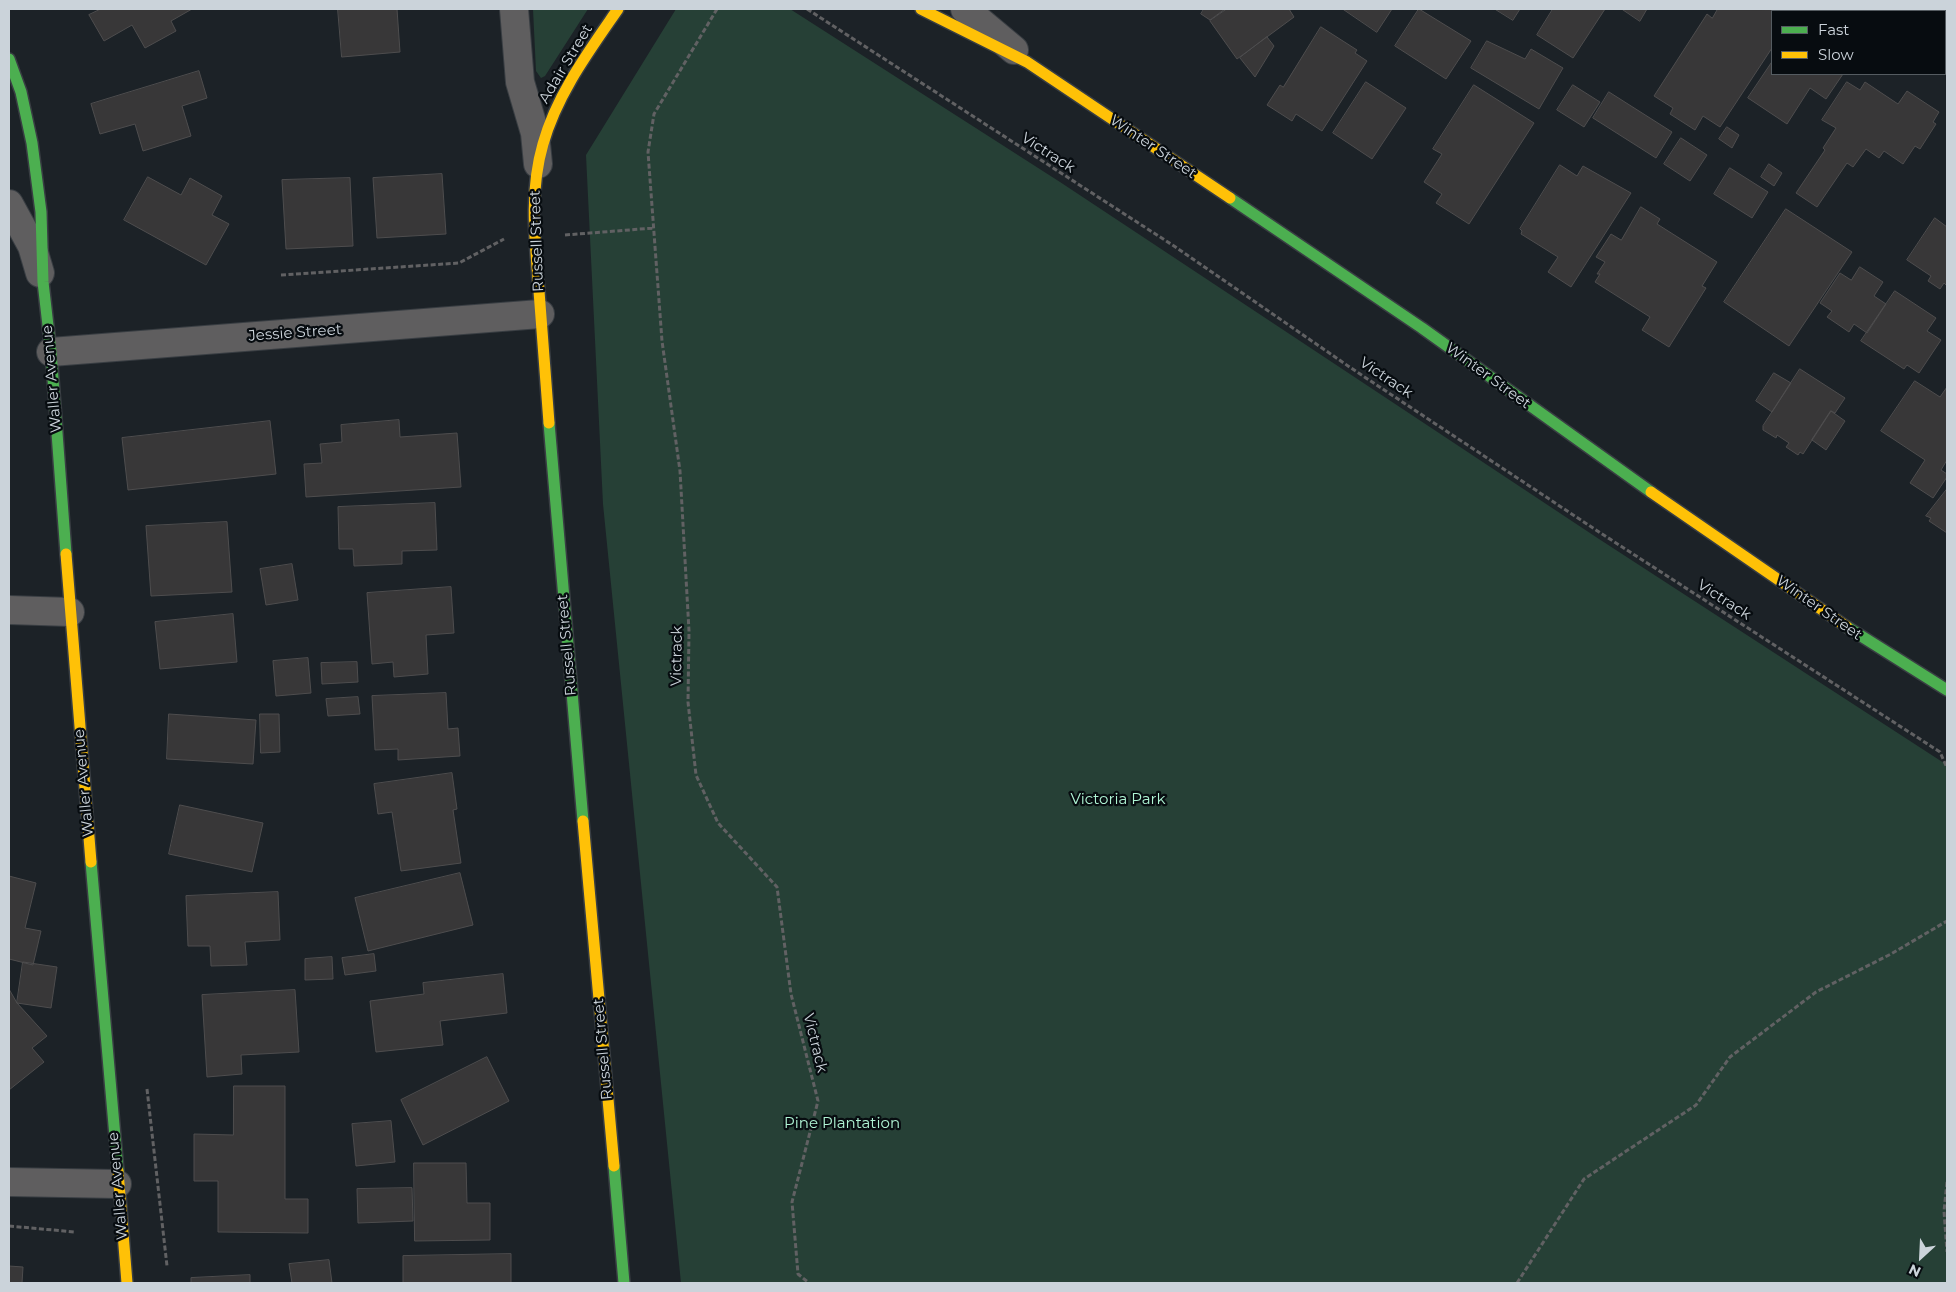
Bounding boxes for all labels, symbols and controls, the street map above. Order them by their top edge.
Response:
legend [1771,10,1946,75]
text: Fast [1818,20,1849,39]
street label: Adair Street [535,21,597,107]
text: Slow [1818,45,1854,64]
street label: Winter Street [1106,111,1200,183]
street label: Victrack [1018,129,1078,177]
street label: Russell Street [526,190,548,292]
street label: Jessie Street [248,321,342,345]
street label: Waller Avenue [38,324,66,434]
street label: Winter Street [1442,339,1534,413]
street label: Victrack [1356,354,1416,402]
street label: Winter Street [1773,572,1865,644]
street label: Victrack [1694,576,1754,624]
street label: Russell Street [554,593,580,697]
street label: Victrack [667,626,687,686]
street label: Waller Avenue [70,728,98,838]
park label: Victoria Park [1071,791,1165,809]
street label: Russell Street [590,997,616,1101]
street label: Victrack [799,1012,831,1074]
park label: Pine Plantation [784,1115,900,1133]
street label: Waller Avenue [104,1131,132,1241]
north arrow [1896,1232,1946,1282]
text: N [1906,1260,1924,1281]

